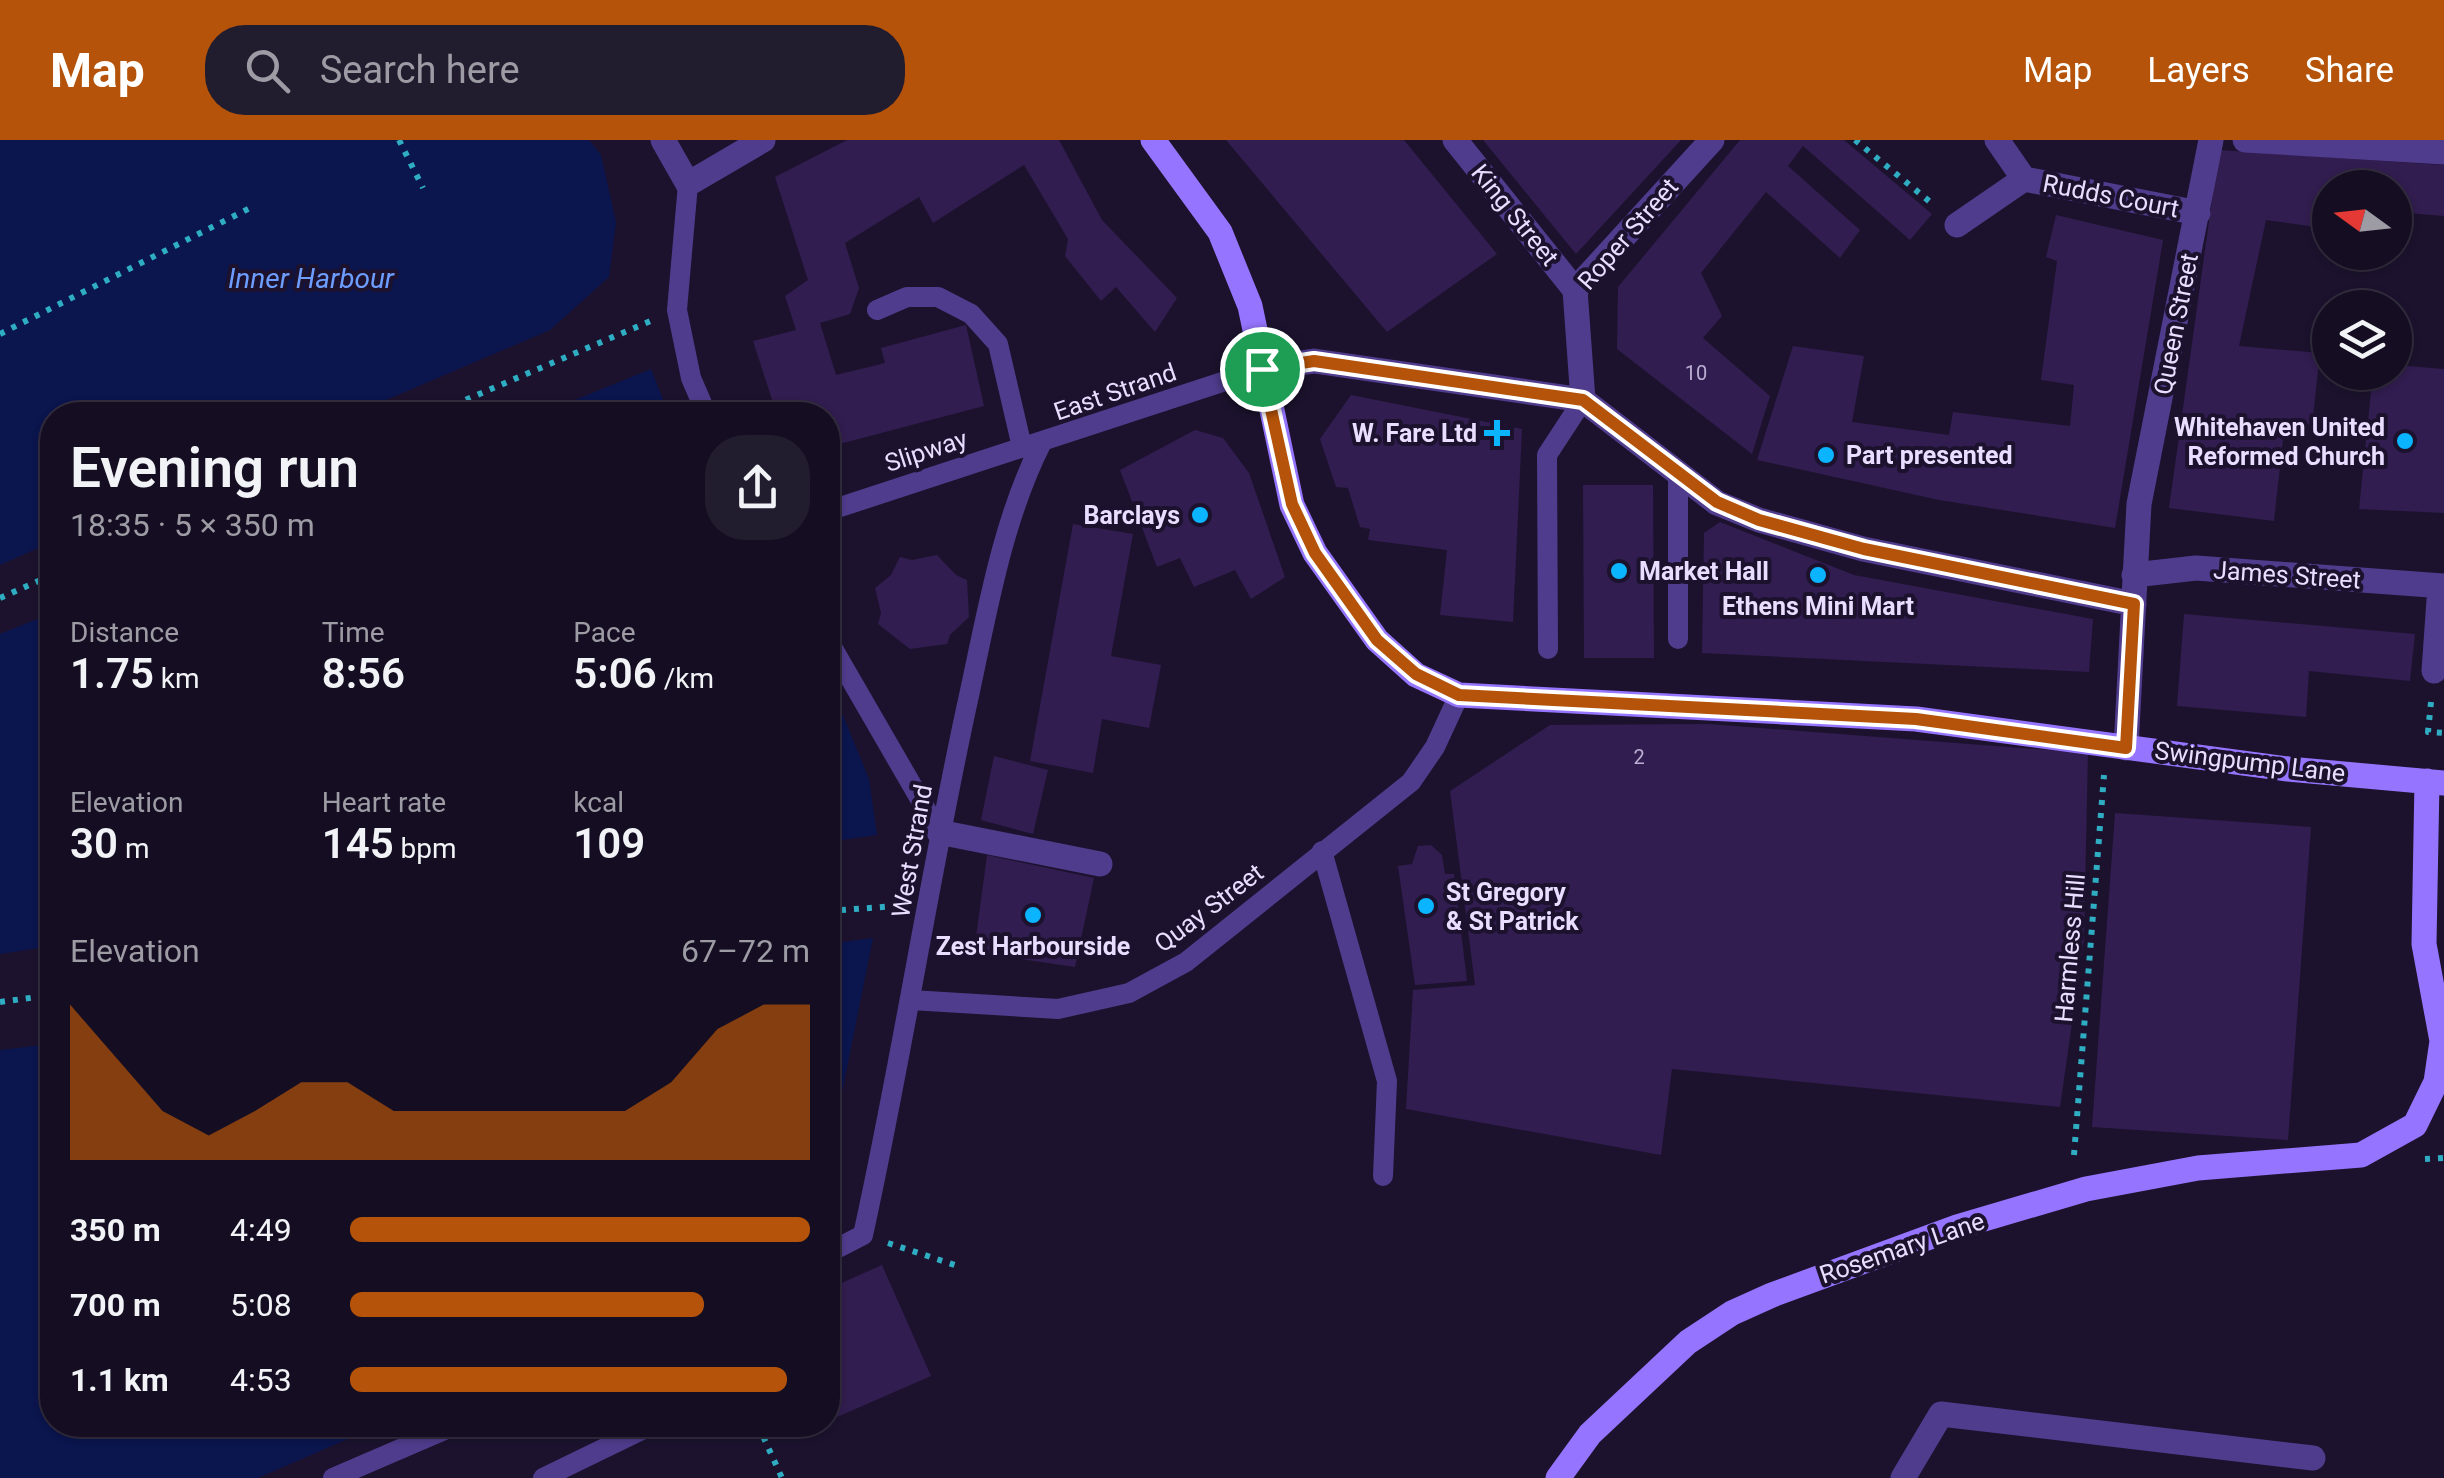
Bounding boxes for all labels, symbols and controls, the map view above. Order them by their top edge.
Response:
search box [205,25,905,115]
text: Map [50,42,145,99]
icon: search [240,43,295,98]
text: Search here [320,48,520,92]
text: Map [2023,50,2092,91]
text: Layers [2147,50,2250,91]
text: Share [2305,50,2394,91]
street label: King Street [1465,159,1565,271]
street label: Rudds Court [2040,169,2182,223]
north arrow [2312,170,2412,270]
map controls [2312,170,2412,390]
street label: Roper Street [1572,173,1684,295]
street label: Queen Street [2148,251,2204,397]
water label: Inner Harbour [228,262,395,295]
button: layers [2312,290,2412,390]
pin [1220,327,1305,412]
icon: arrive [1235,342,1290,397]
street label: East Strand [1050,358,1180,426]
house number: 10 [1685,361,1707,385]
place label: Whitehaven United Reformed Church [2174,413,2385,471]
place label: W. Fare Ltd [1352,419,1477,448]
marker: W. Fare Ltd [1486,422,1508,444]
street label: Slipway [881,424,971,478]
marker: Whitehaven United Reformed Church [2394,430,2416,452]
button: share [705,435,810,540]
text: Evening run [70,436,359,500]
place label: Part presented [1846,441,2013,470]
marker: Part presented [1815,444,1837,466]
place label: Barclays [1083,501,1180,530]
marker: Barclays [1189,504,1211,526]
text: 18:35 · 5 × 350 m [70,506,315,544]
street label: James Street [2212,555,2362,595]
place label: Market Hall [1639,557,1769,586]
marker: Market Hall [1608,560,1630,582]
marker: Ethens Mini Mart [1807,564,1829,586]
place label: Ethens Mini Mart [1722,592,1914,621]
text: Distance [70,616,179,649]
text: Time [322,616,385,649]
text: Pace [573,616,636,649]
text: 1.75 [70,649,154,698]
text: 8:56 [322,649,405,698]
text: 5:06 [573,649,657,698]
text: km [154,662,200,695]
text: /km [657,662,714,695]
street label: Swingpump Lane [2153,736,2347,788]
house number: 2 [1633,745,1645,769]
street label: West Strand [886,782,938,920]
text: Elevation [70,786,183,819]
text: Heart rate [322,786,446,819]
text: kcal [573,786,624,819]
text: 30 [70,819,118,868]
text: 145 [322,819,394,868]
text: 109 [573,819,645,868]
text: m [118,832,150,865]
text: bpm [394,832,457,865]
street label: Quay Street [1149,858,1269,958]
street label: Harmless Hill [2049,872,2091,1024]
place label: St Gregory & St Patrick [1446,878,1579,936]
marker: St Gregory & St Patrick [1415,895,1437,917]
marker: Zest Harbourside [1022,904,1044,926]
text: Elevation [70,932,200,970]
text: 67–72 m [681,932,810,970]
place label: Zest Harbourside [936,932,1130,961]
street label: Rosemary Lane [1816,1206,1988,1290]
text: 350 m [70,1211,161,1249]
text: 4:49 [230,1211,292,1249]
text: 700 m [70,1286,161,1324]
text: 5:08 [230,1286,292,1324]
text: 1.1 km [70,1361,169,1399]
text: 4:53 [230,1361,292,1399]

